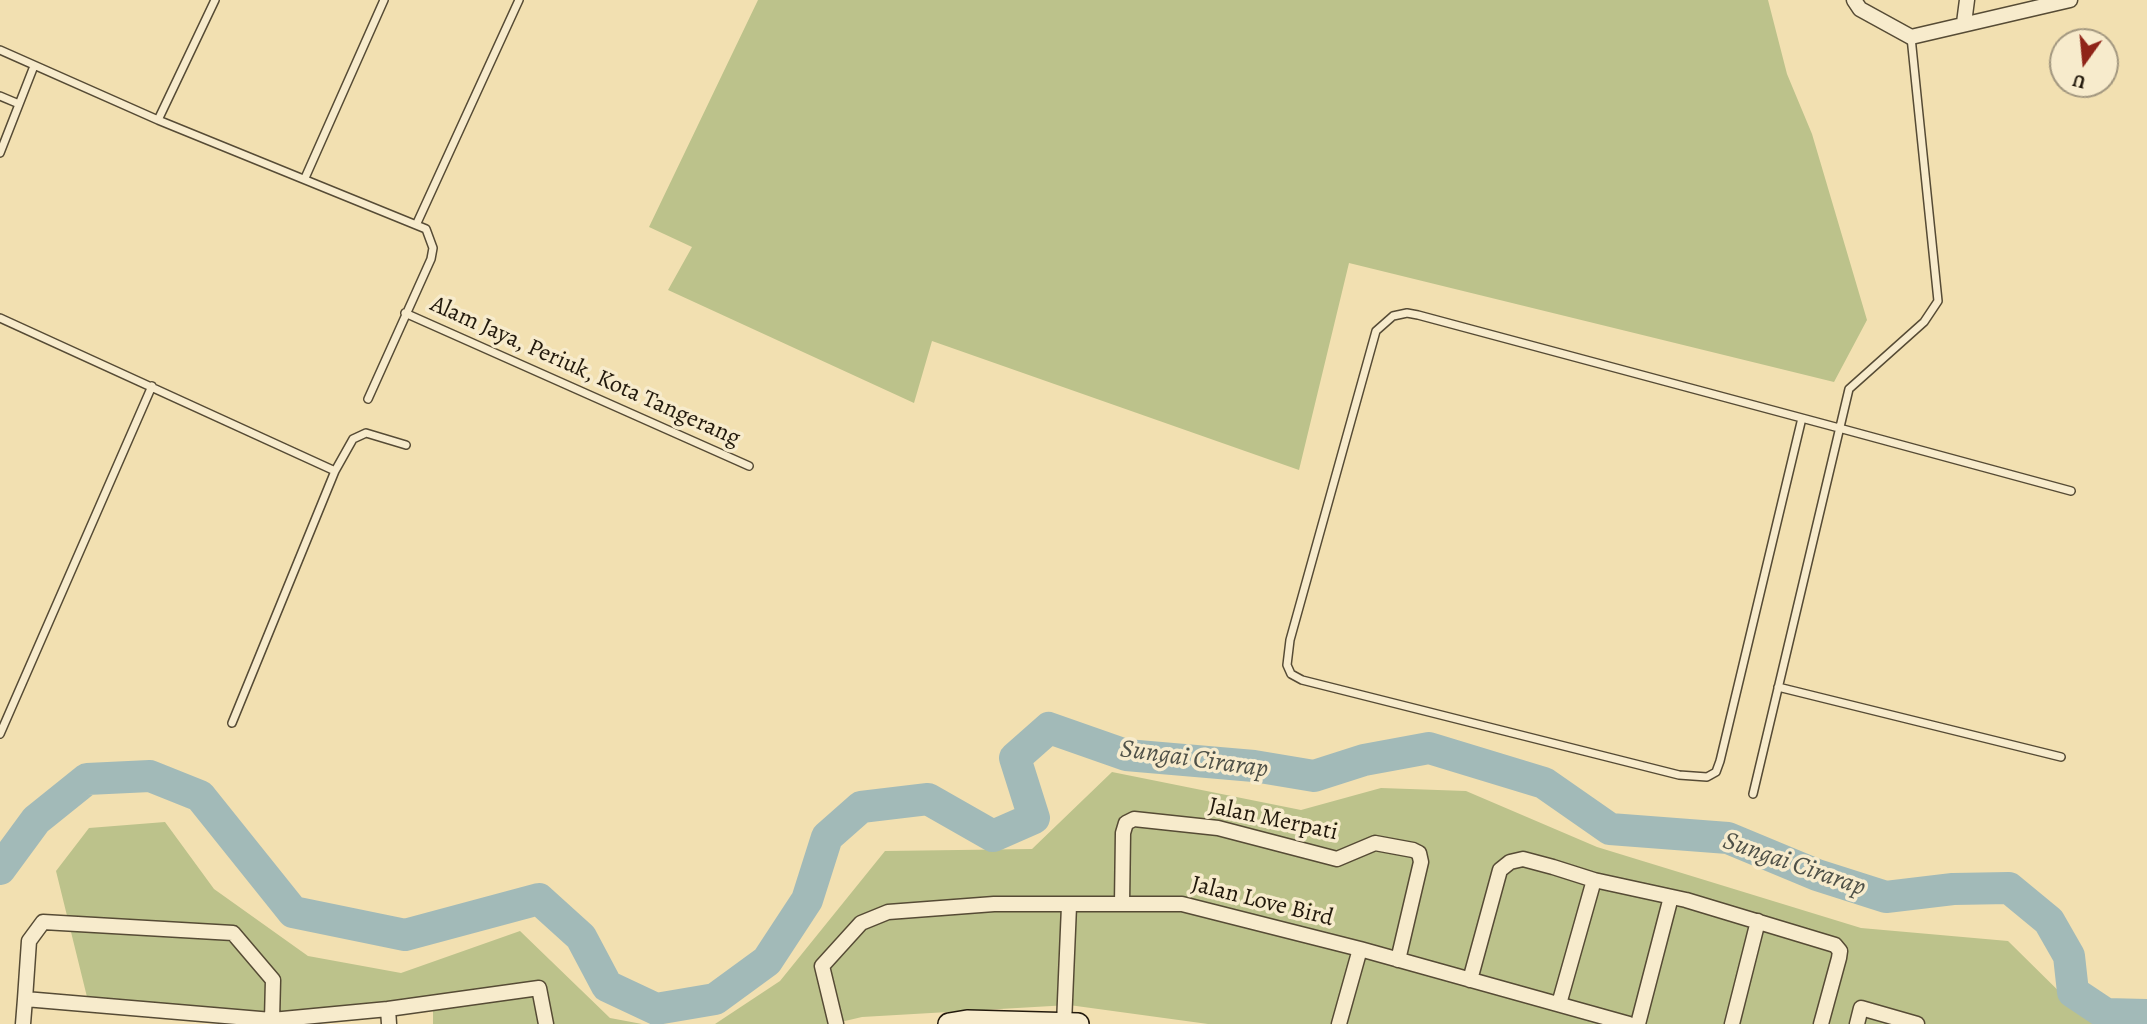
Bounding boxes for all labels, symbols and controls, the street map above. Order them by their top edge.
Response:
north arrow [2049,28,2119,98]
text: U [2070,67,2088,96]
street label: Alam Jaya, Periuk, Kota Tangerang [425,290,745,454]
water label: Sungai Cirarap [1118,734,1270,786]
street label: Jalan Merpati [1206,792,1340,848]
water label: Sungai Cirarap [1718,826,1870,904]
street label: Jalan Love Bird [1188,870,1336,934]

